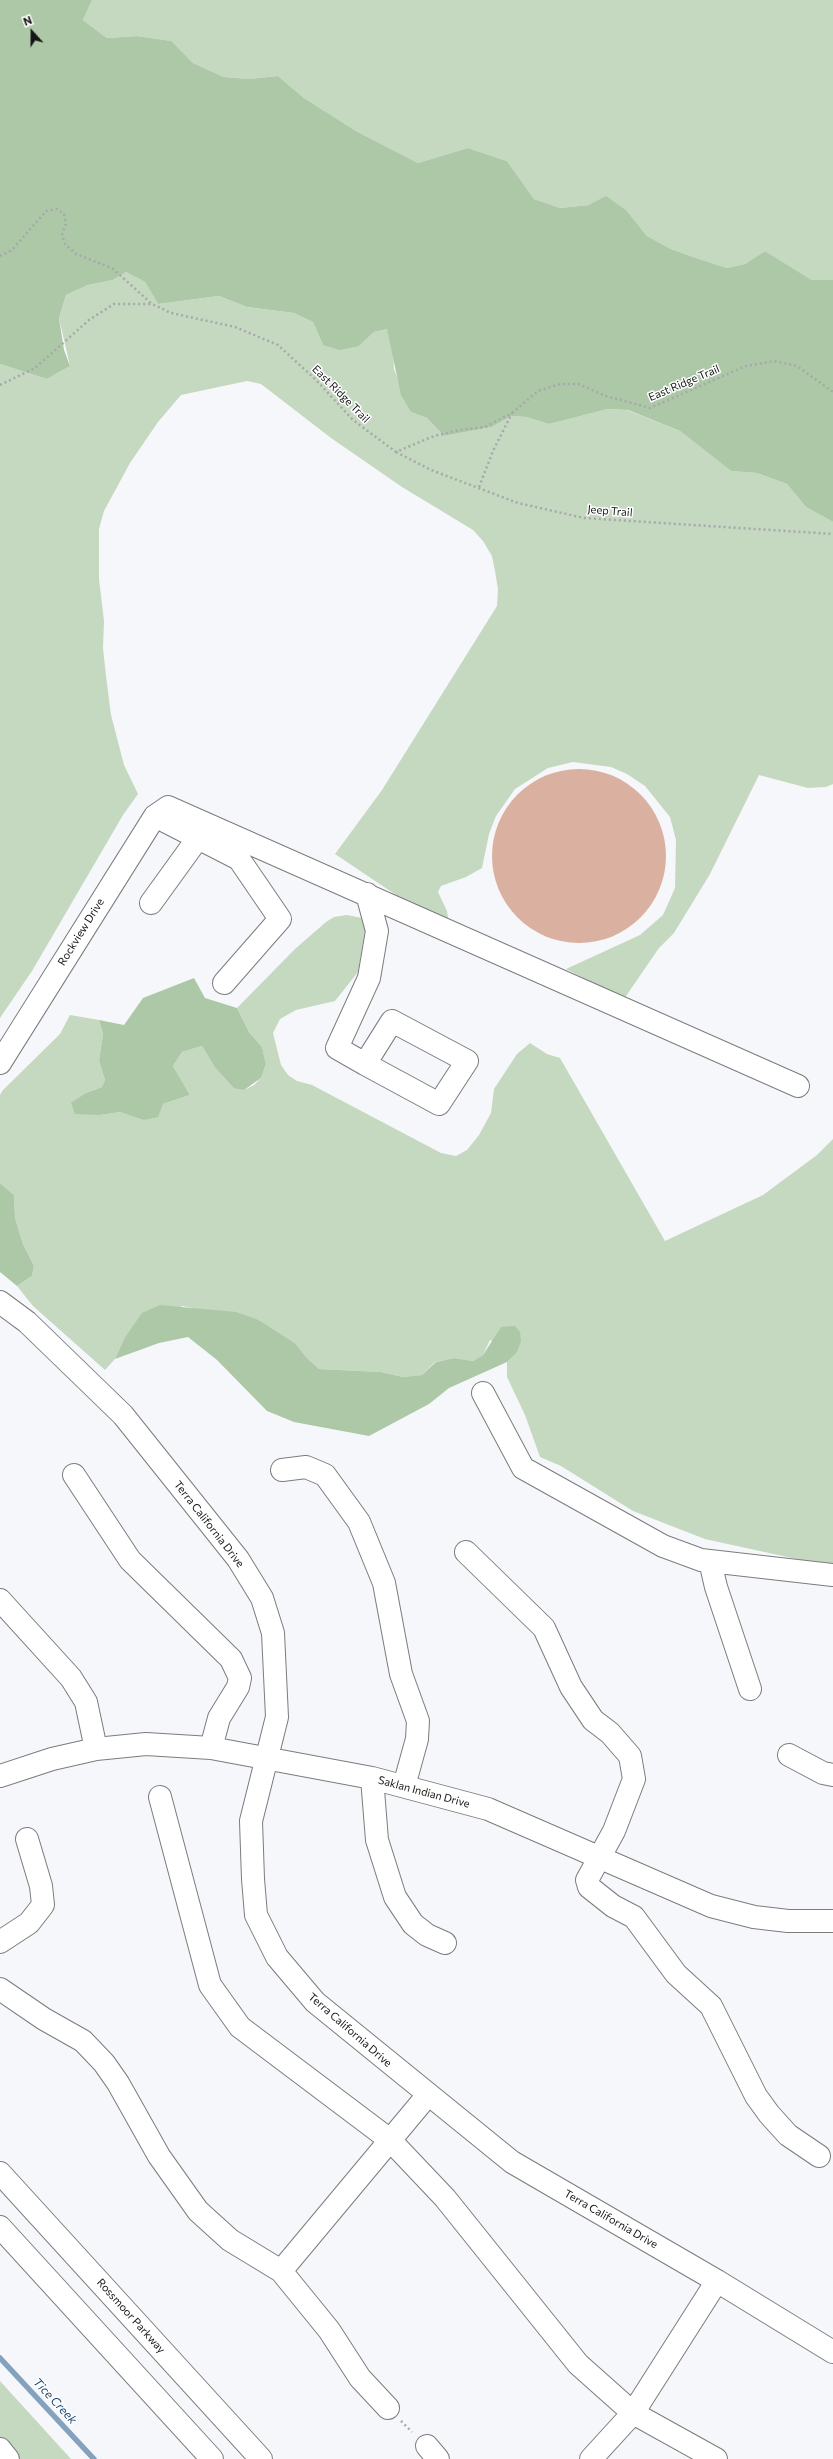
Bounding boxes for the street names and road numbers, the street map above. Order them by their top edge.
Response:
street label: East Ridge Trail [309,362,373,426]
street label: East Ridge Trail [646,362,722,404]
street label: Jeep Trail [587,502,633,520]
street label: Rockview Drive [55,896,107,968]
street label: Terra California Drive [171,1478,247,1570]
street label: Saklan Indian Drive [377,1773,471,1811]
street label: Terra California Drive [306,1990,394,2070]
street label: Terra California Drive [562,2187,660,2251]
street label: Rossmoor Parkway [94,2276,168,2356]

